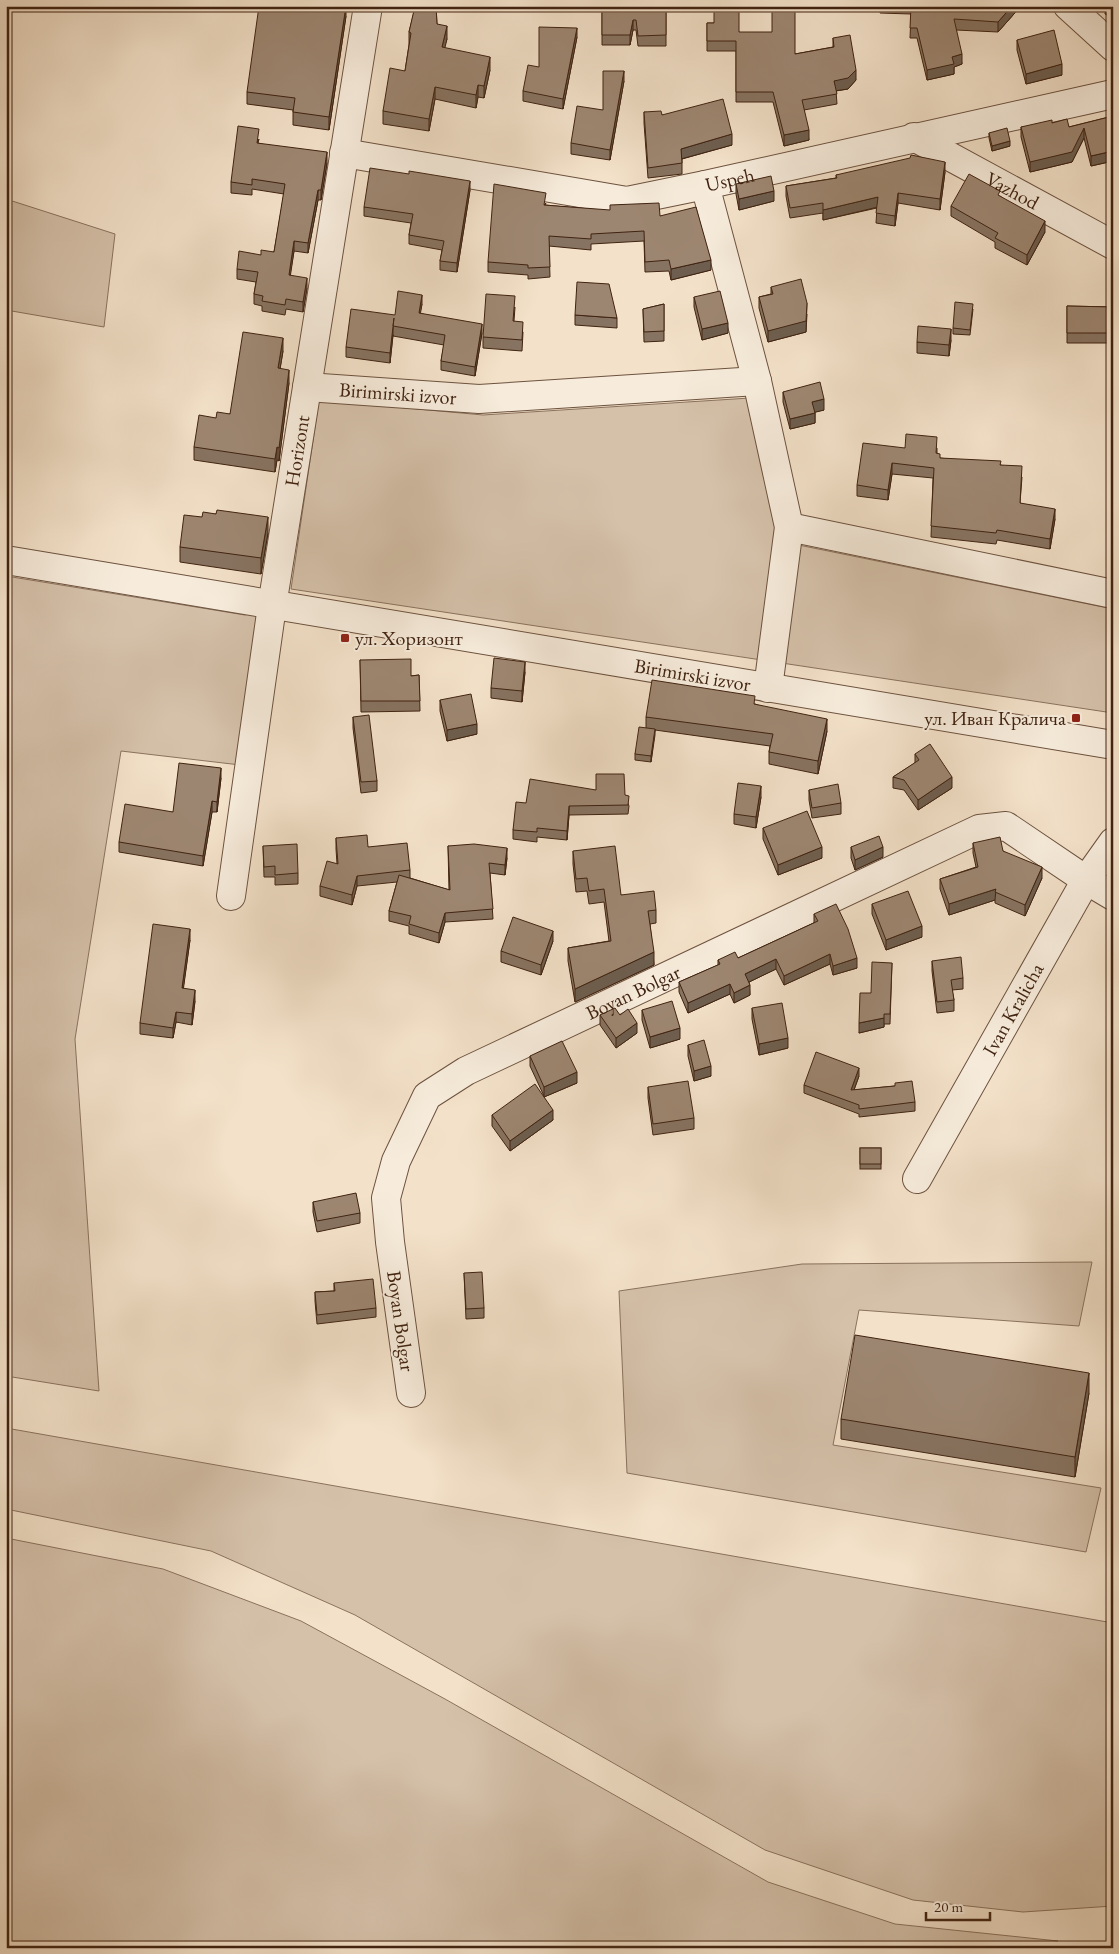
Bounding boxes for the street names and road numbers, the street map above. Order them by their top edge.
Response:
street label: Uspeh [703,161,757,198]
street label: Vazhod [981,165,1044,216]
street label: Birimirski izvor [338,376,458,410]
street label: Horizont [278,413,315,488]
street label: Birimirski izvor [632,652,753,697]
street label: Ivan Kralicha [976,958,1049,1060]
street label: Boyan Bolgar [582,959,685,1026]
street label: Boyan Bolgar [381,1269,421,1373]

